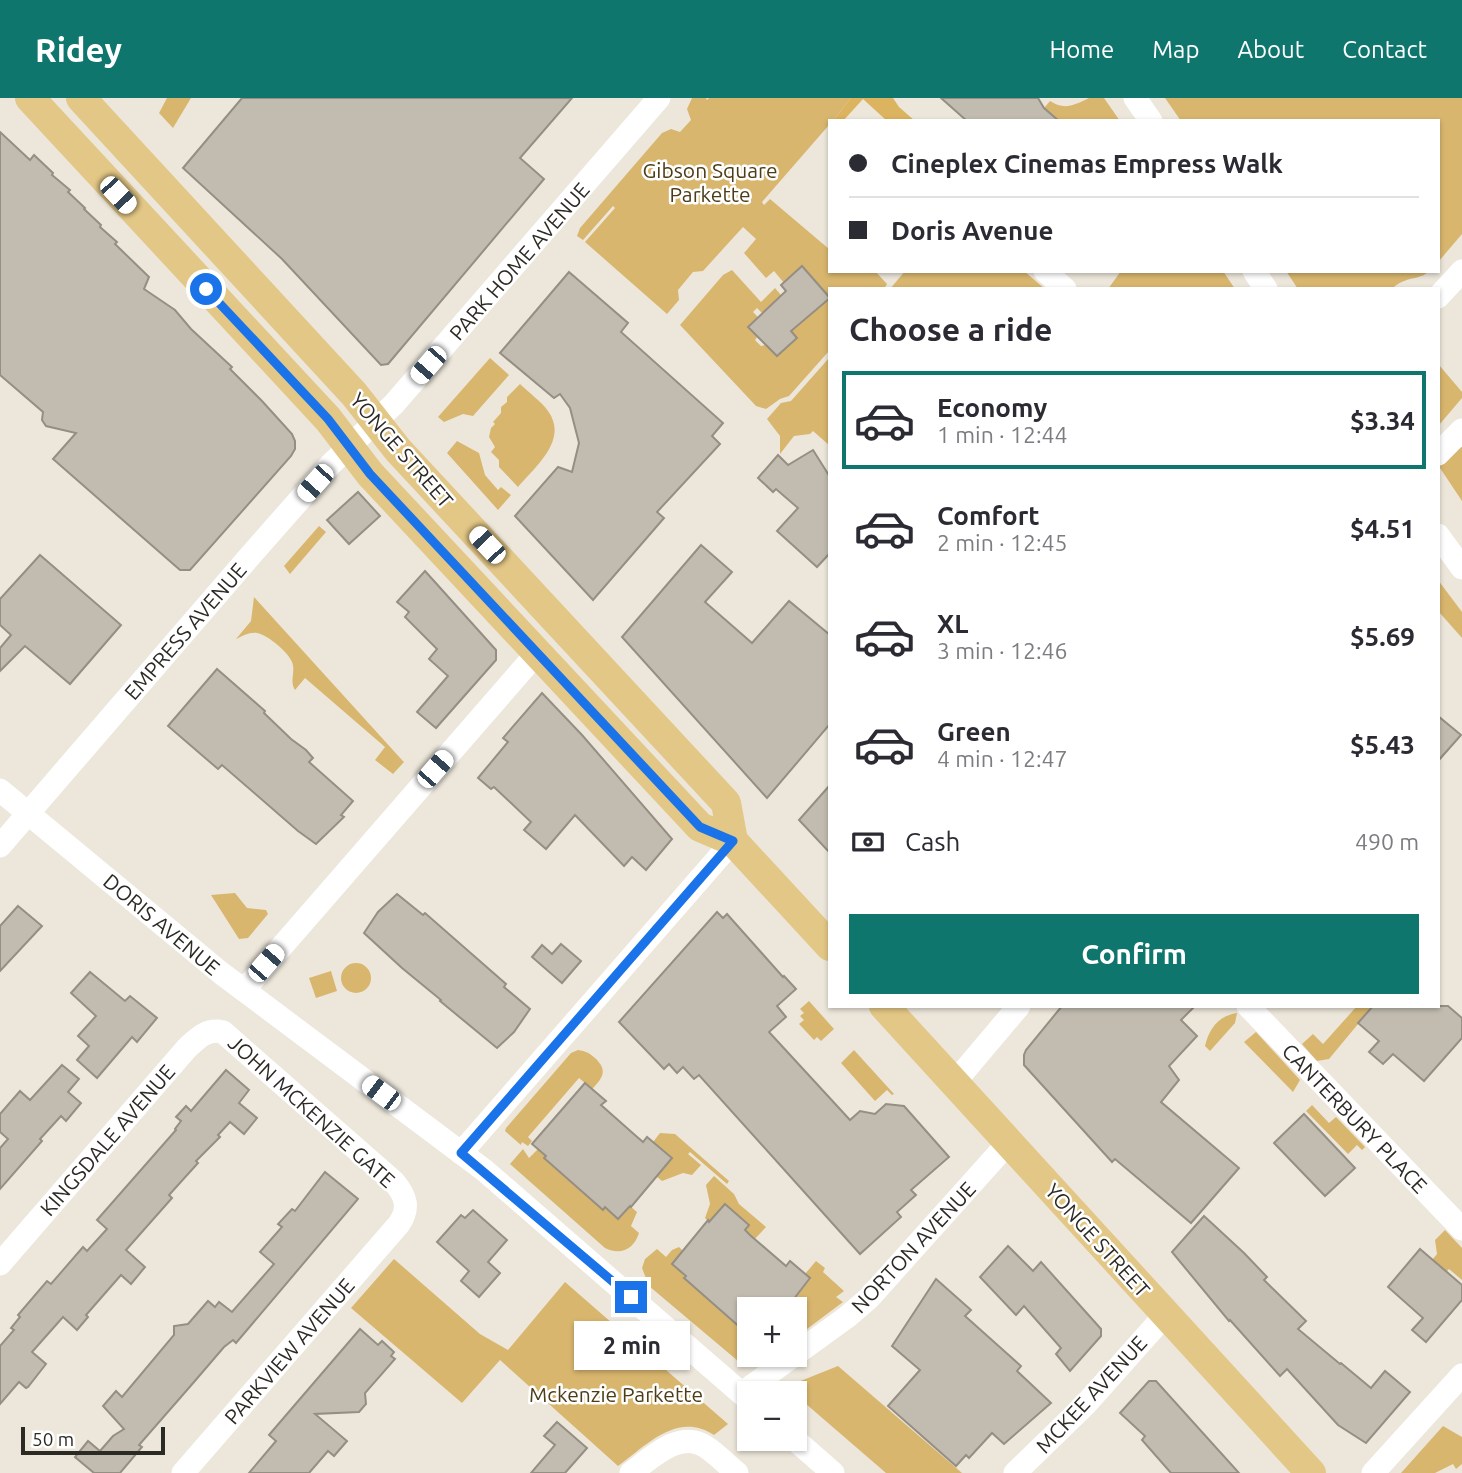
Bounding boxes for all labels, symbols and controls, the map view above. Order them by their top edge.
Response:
text: Ridey [35,31,122,68]
text: Home [1049,36,1114,63]
text: Map [1152,36,1199,63]
text: About [1237,36,1304,63]
text: Contact [1342,36,1427,63]
text: Cineplex Cinemas Empress Walk [891,149,1283,178]
park label: Gibson Square Parkette [642,158,778,206]
car [96,172,141,218]
street label: PARK HOME AVENUE [444,177,594,345]
text: Doris Avenue [891,216,1053,245]
route start [190,273,222,305]
text: Choose a ride [849,311,1052,347]
car [407,342,450,388]
street label: YONGE STREET [346,388,459,513]
icon: car [853,389,916,452]
text: Economy [937,393,1047,422]
text: $3.34 [1350,406,1415,435]
text: 1 min · 12:44 [937,422,1068,447]
car [294,460,337,506]
icon: car [853,497,916,560]
text: Comfort [937,501,1040,530]
text: $4.51 [1350,514,1415,543]
car [465,522,510,568]
text: 2 min · 12:45 [937,530,1068,555]
street label: EMPRESS AVENUE [119,558,251,704]
icon: car [853,605,916,668]
text: XL [937,609,968,638]
text: $5.69 [1350,622,1415,651]
text: 3 min · 12:46 [937,638,1068,663]
icon: car [853,713,916,776]
text: Green [937,717,1011,746]
text: $5.43 [1350,730,1415,759]
car [414,746,457,792]
text: 4 min · 12:47 [937,746,1068,771]
icon: cash [849,823,887,861]
text: Cash [905,827,960,856]
text: 490 m [1355,829,1419,854]
street label: DORIS AVENUE [99,868,225,980]
button: Confirm [849,914,1419,994]
car [245,940,288,986]
street label: JOHN MCKENZIE GATE [224,1030,400,1192]
street label: CANTERBURY PLACE [1278,1038,1432,1198]
street label: KINGSDALE AVENUE [35,1060,179,1220]
car [358,1072,405,1114]
street label: NORTON AVENUE [846,1176,980,1318]
street label: YONGE STREET [1041,1178,1155,1302]
street label: PARKVIEW AVENUE [219,1273,359,1429]
route end [615,1281,647,1313]
map controls [737,1297,807,1451]
button: + [737,1297,807,1367]
callout: 2 min [573,1322,689,1370]
street label: MCKEE AVENUE [1031,1331,1151,1457]
text: 2 min [603,1333,661,1358]
button: − [737,1381,807,1451]
park label: Mckenzie Parkette [529,1382,703,1406]
scale bar [21,1424,164,1456]
text: 50 m [32,1428,74,1450]

